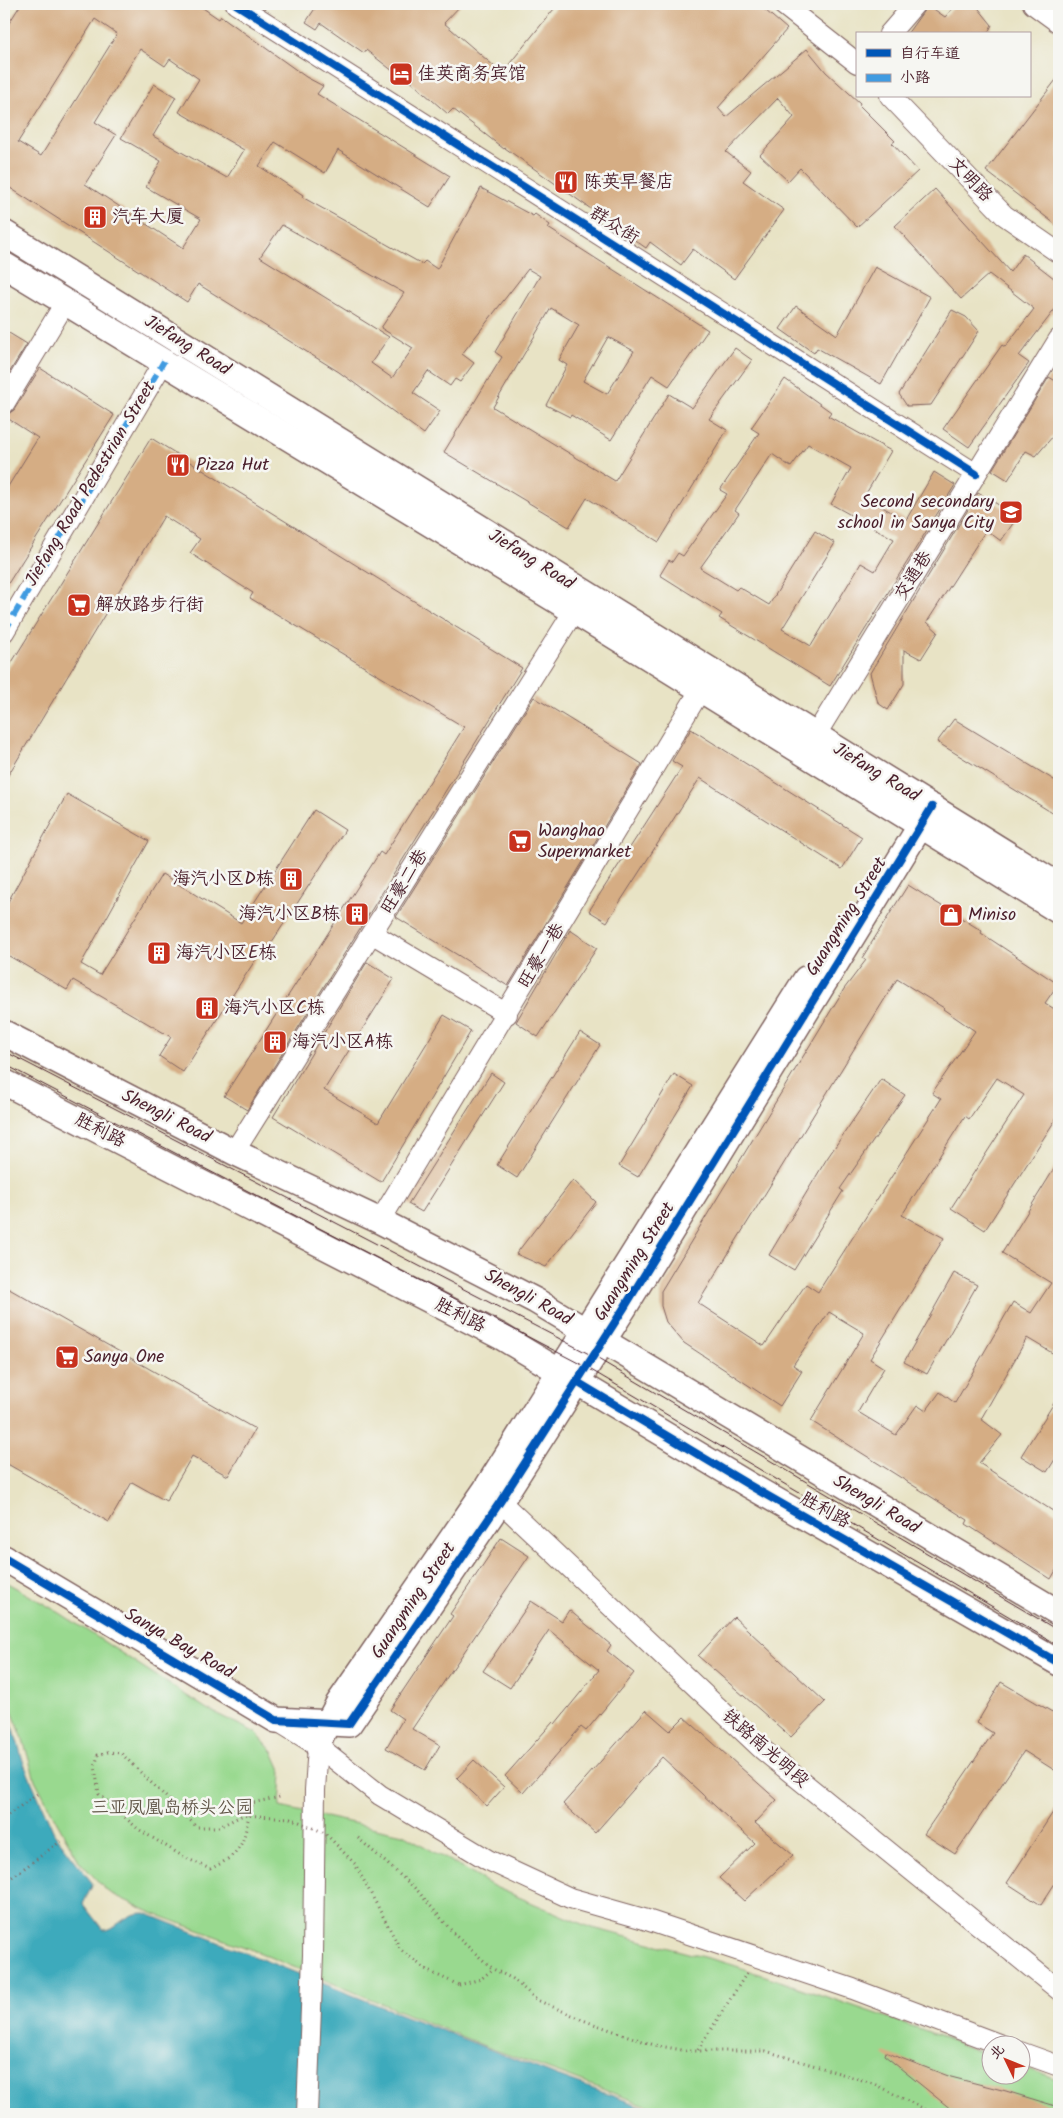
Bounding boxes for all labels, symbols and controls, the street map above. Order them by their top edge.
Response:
legend [856,32,1030,98]
text: 自行车道 [900,42,960,66]
place label: 佳英商务宾馆 [418,60,526,89]
hotel icon: 佳英商务宾馆 [388,61,414,87]
text: 小路 [900,66,930,90]
street label: 文明路 [941,151,999,209]
place label: 陈英早餐店 [584,168,674,197]
restaurant icon: 陈英早餐店 [553,169,579,195]
street label: 群众街 [583,199,645,253]
place label: 汽车大厦 [112,203,184,232]
building icon: 汽车大厦 [82,204,108,230]
street label: Jiefang Road [138,308,237,385]
street label: Jiefang Road Pedestrian Street [18,375,165,592]
place label: Pizza Hut [196,451,270,480]
restaurant icon: Pizza Hut [165,452,191,478]
place label: Second secondary school in Sanya City [837,488,995,538]
school or university icon: Second secondary school in Sanya City [998,499,1024,525]
street label: Jiefang Road [482,522,581,599]
street label: 交通巷 [887,545,941,607]
place label: 解放路步行街 [96,591,204,620]
supermarket icon: 解放路步行街 [66,592,92,618]
street label: Jiefang Road [827,735,926,811]
place label: Wanghao Supermarket [538,817,632,867]
supermarket icon: Wanghao Supermarket [507,828,533,854]
street label: 旺豪二巷 [374,844,436,920]
street label: Guangming Street [799,851,896,982]
place label: 海汽小区D栋 [172,865,274,894]
building icon: 海汽小区D栋 [278,866,304,892]
place label: 海汽小区B栋 [239,900,340,929]
building icon: 海汽小区B栋 [344,901,370,927]
place label: Miniso [968,901,1016,930]
shop icon: Miniso [938,902,964,928]
street label: 旺豪一巷 [511,918,573,994]
place label: 海汽小区E栋 [176,939,277,968]
building icon: 海汽小区E栋 [146,940,172,966]
place label: 海汽小区C栋 [224,994,325,1023]
building icon: 海汽小区C栋 [194,995,220,1021]
place label: 海汽小区A栋 [292,1028,393,1057]
building icon: 海汽小区A栋 [262,1029,288,1055]
street label: Shengli Road [116,1082,217,1153]
street label: 胜利路 [69,1106,131,1156]
street label: Guangming Street [587,1196,684,1327]
street label: Shengli Road [478,1262,579,1335]
street label: 胜利路 [429,1291,491,1341]
place label: Sanya One [84,1343,164,1372]
supermarket icon: Sanya One [54,1344,80,1370]
street label: Shengli Road [827,1467,926,1543]
street label: 胜利路 [794,1485,856,1537]
street label: Guangming Street [364,1536,465,1665]
street label: Sanya Bay Road [118,1601,241,1688]
street label: 铁路南光明段 [715,1703,815,1795]
park label: 三亚凤凰岛桥头公园 [91,1794,253,1823]
north arrow [980,2036,1030,2086]
text: 北 [984,2039,1010,2064]

